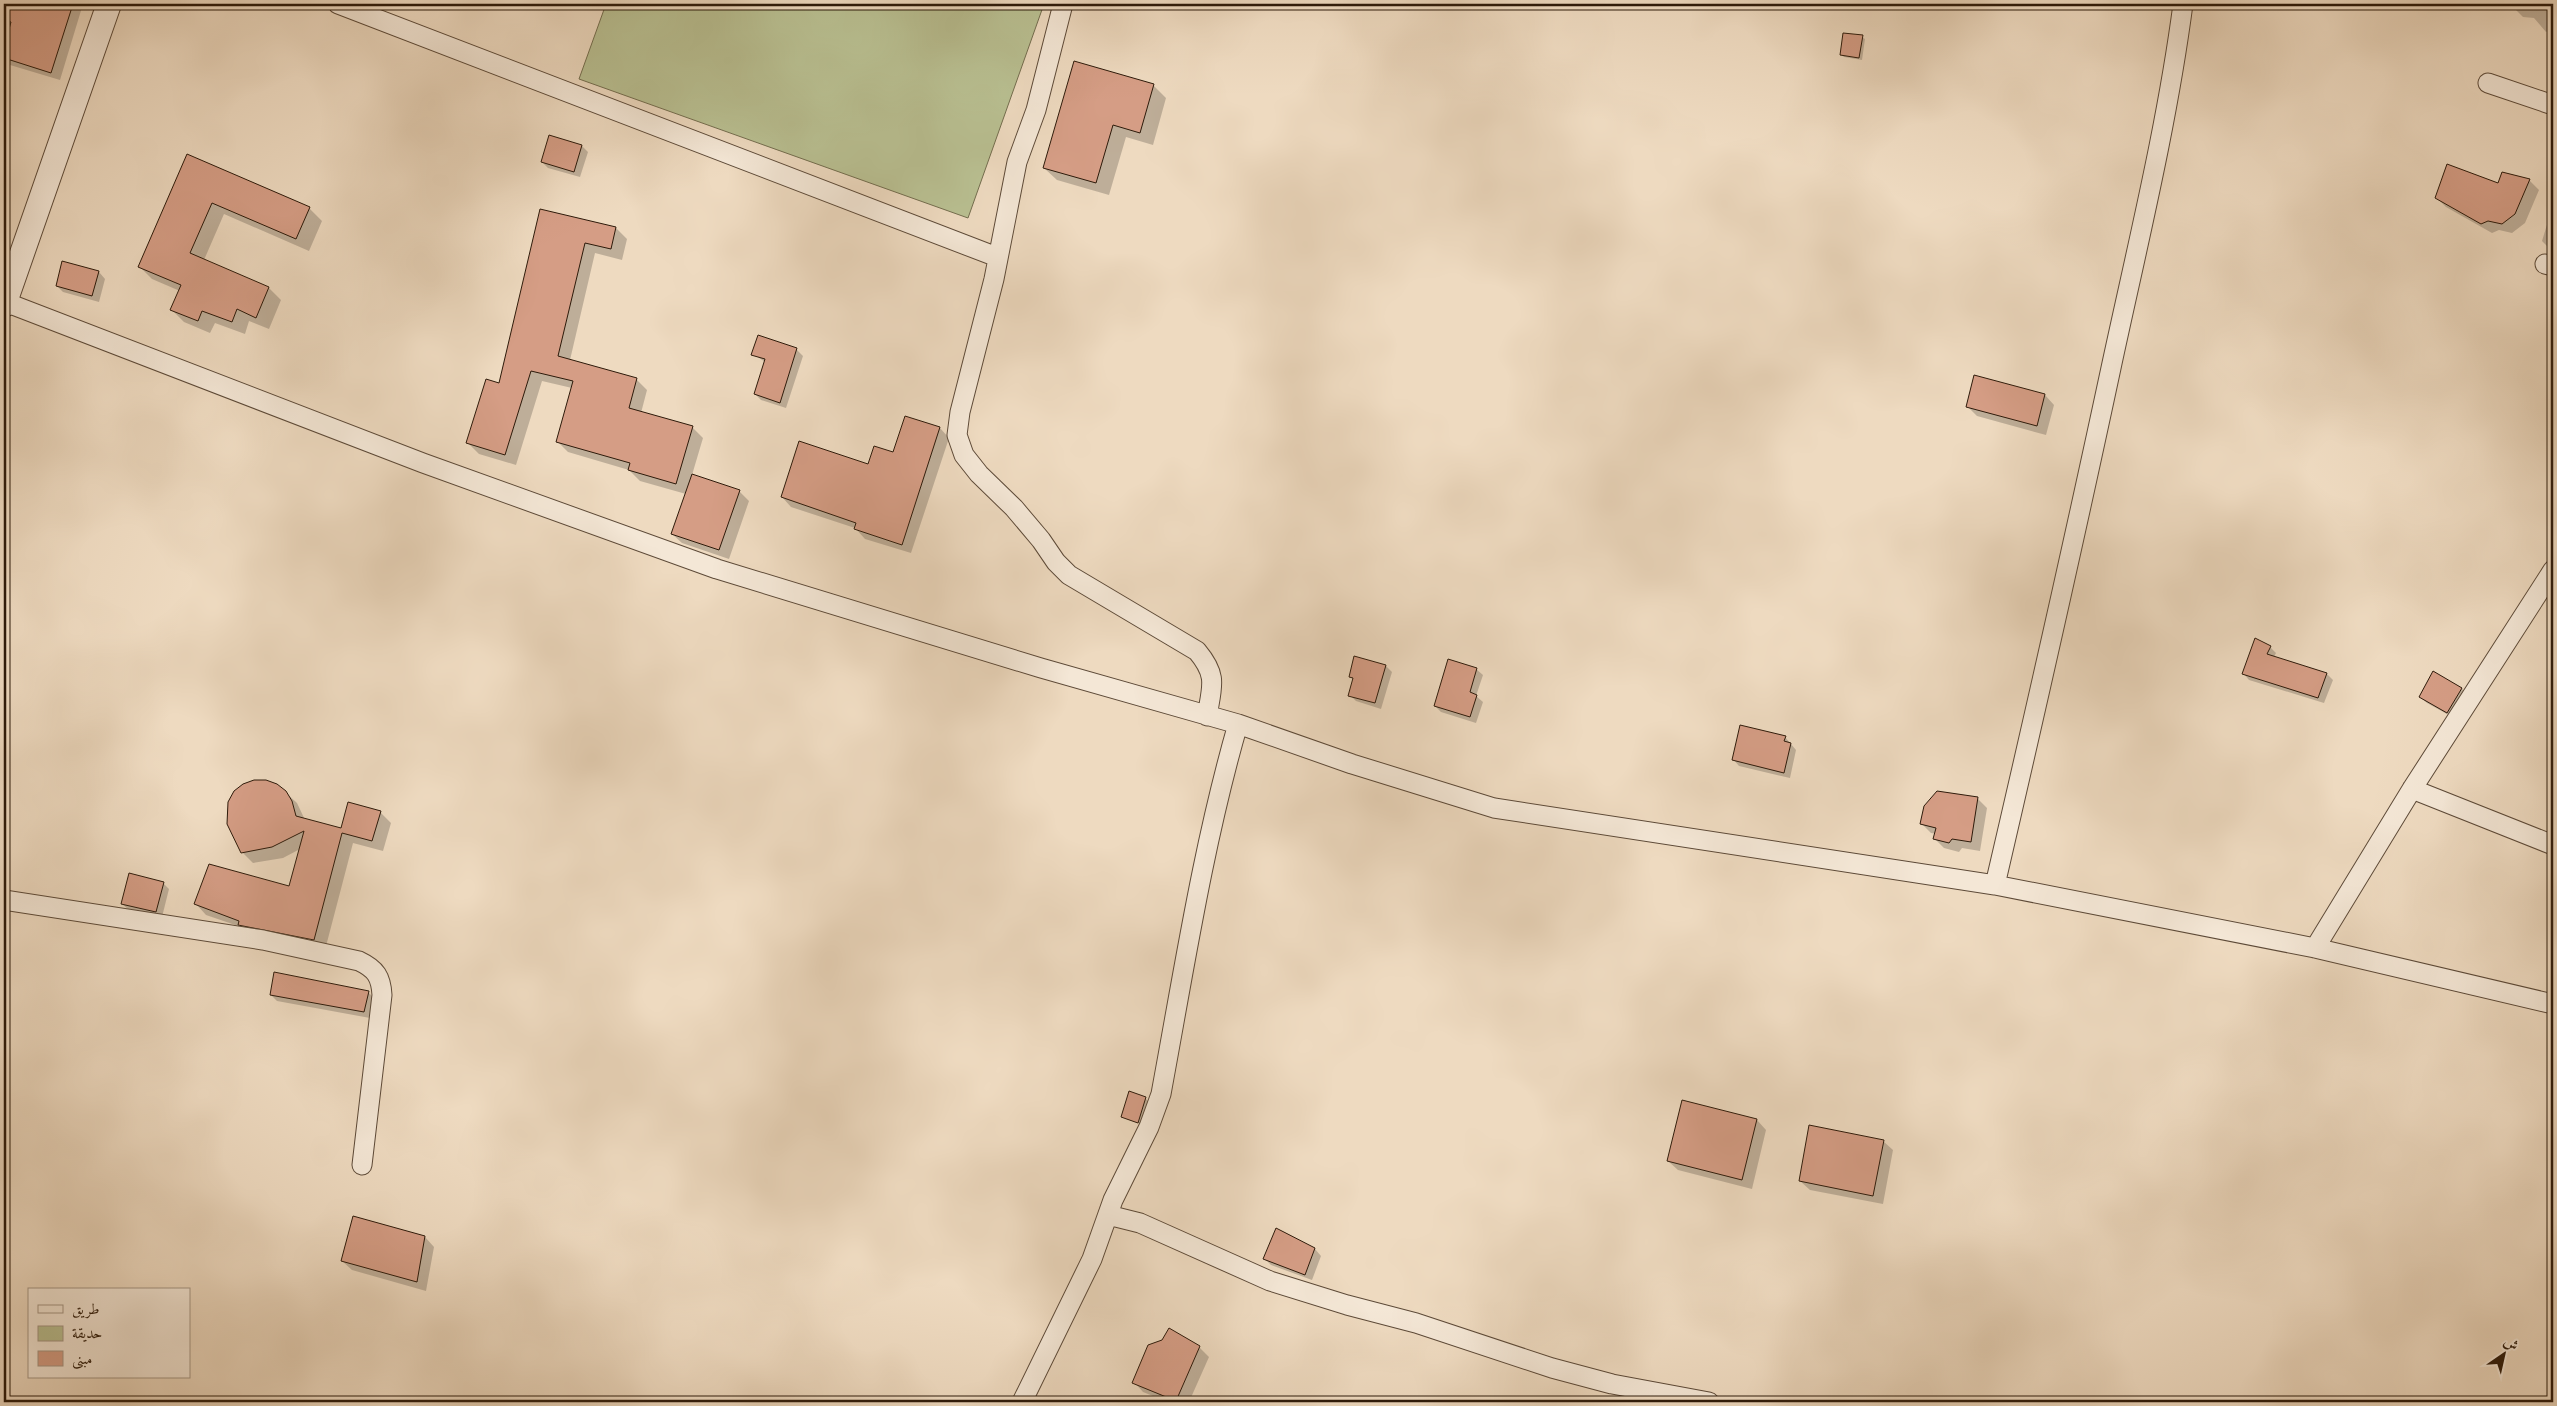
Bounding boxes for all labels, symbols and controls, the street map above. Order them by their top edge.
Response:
legend [28,1288,190,1378]
text: طريق [72,1303,99,1319]
text: حديقة [72,1327,102,1342]
north arrow [2480,1328,2530,1378]
text: ش [2501,1334,2520,1354]
text: مبنى [72,1353,92,1370]

